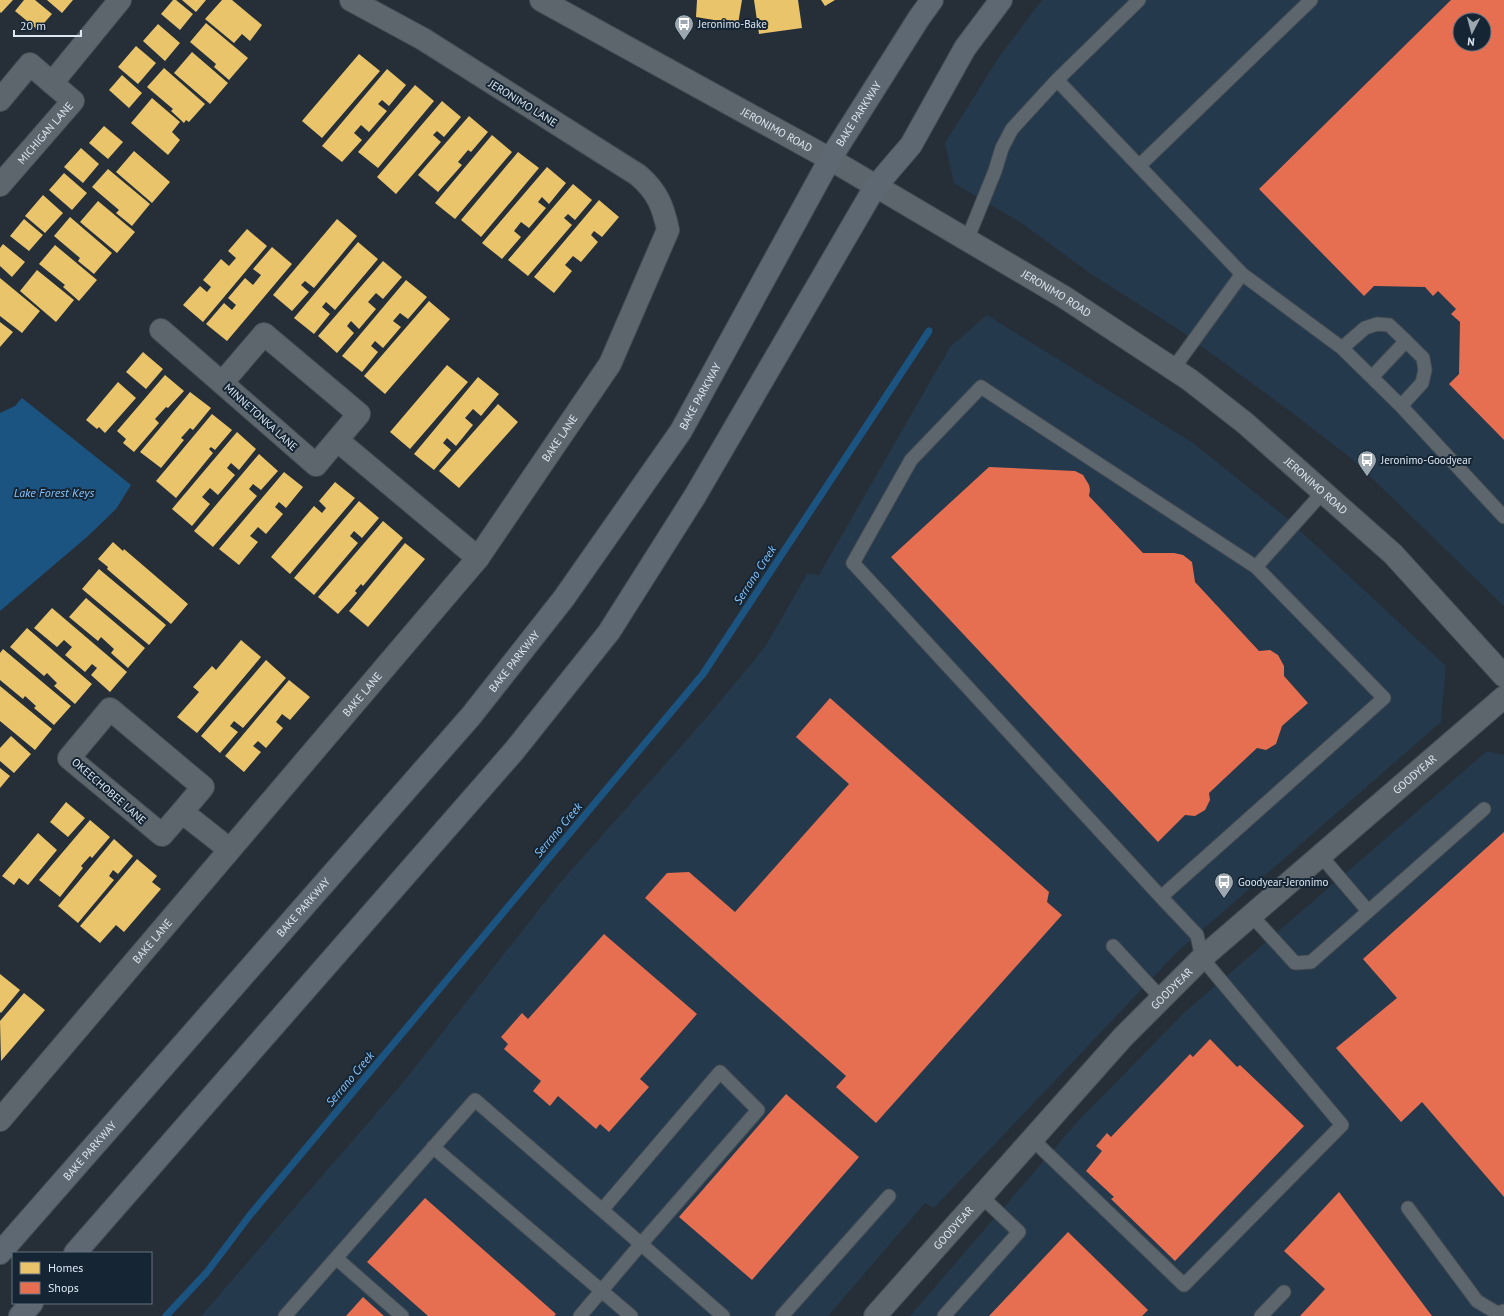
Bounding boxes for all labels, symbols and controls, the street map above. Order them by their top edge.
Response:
scale bar [14,12,81,38]
north arrow [1452,12,1492,52]
bus stop icon: Jeronimo-Bake [673,13,695,41]
place label: Jeronimo-Bake [697,17,767,31]
text: 20 m [20,18,46,33]
text: N [1467,35,1475,49]
street label: JERONIMO LANE [485,76,560,130]
street label: BAKE PARKWAY [833,78,885,149]
street label: MICHIGAN LANE [14,99,76,167]
street label: JERONIMO ROAD [738,104,815,155]
street label: JERONIMO ROAD [1018,266,1094,320]
street label: BAKE PARKWAY [676,360,724,432]
street label: MINNETONKA LANE [221,380,301,454]
street label: BAKE LANE [539,412,581,464]
bus stop icon: Jeronimo-Goodyear [1356,449,1378,477]
place label: Jeronimo-Goodyear [1380,453,1472,467]
street label: JERONIMO ROAD [1281,454,1350,517]
water label: Lake Forest Keys [14,485,94,500]
water label: Serrano Creek [730,542,780,607]
street label: BAKE PARKWAY [486,627,543,695]
street label: BAKE LANE [339,669,385,719]
street label: GOODYEAR [1390,751,1440,797]
street label: OKEECHOBEE LANE [69,755,149,827]
water label: Serrano Creek [530,799,585,860]
bus stop icon: Goodyear-Jeronimo [1213,871,1235,899]
street label: BAKE PARKWAY [274,874,334,940]
place label: Goodyear-Jeronimo [1238,875,1329,889]
street label: BAKE LANE [129,916,175,966]
street label: GOODYEAR [1148,964,1196,1012]
water label: Serrano Creek [322,1048,377,1109]
street label: BAKE PARKWAY [60,1118,120,1183]
street label: GOODYEAR [930,1203,977,1252]
legend [12,1252,152,1304]
text: Homes [48,1260,83,1275]
text: Shops [48,1280,79,1295]

